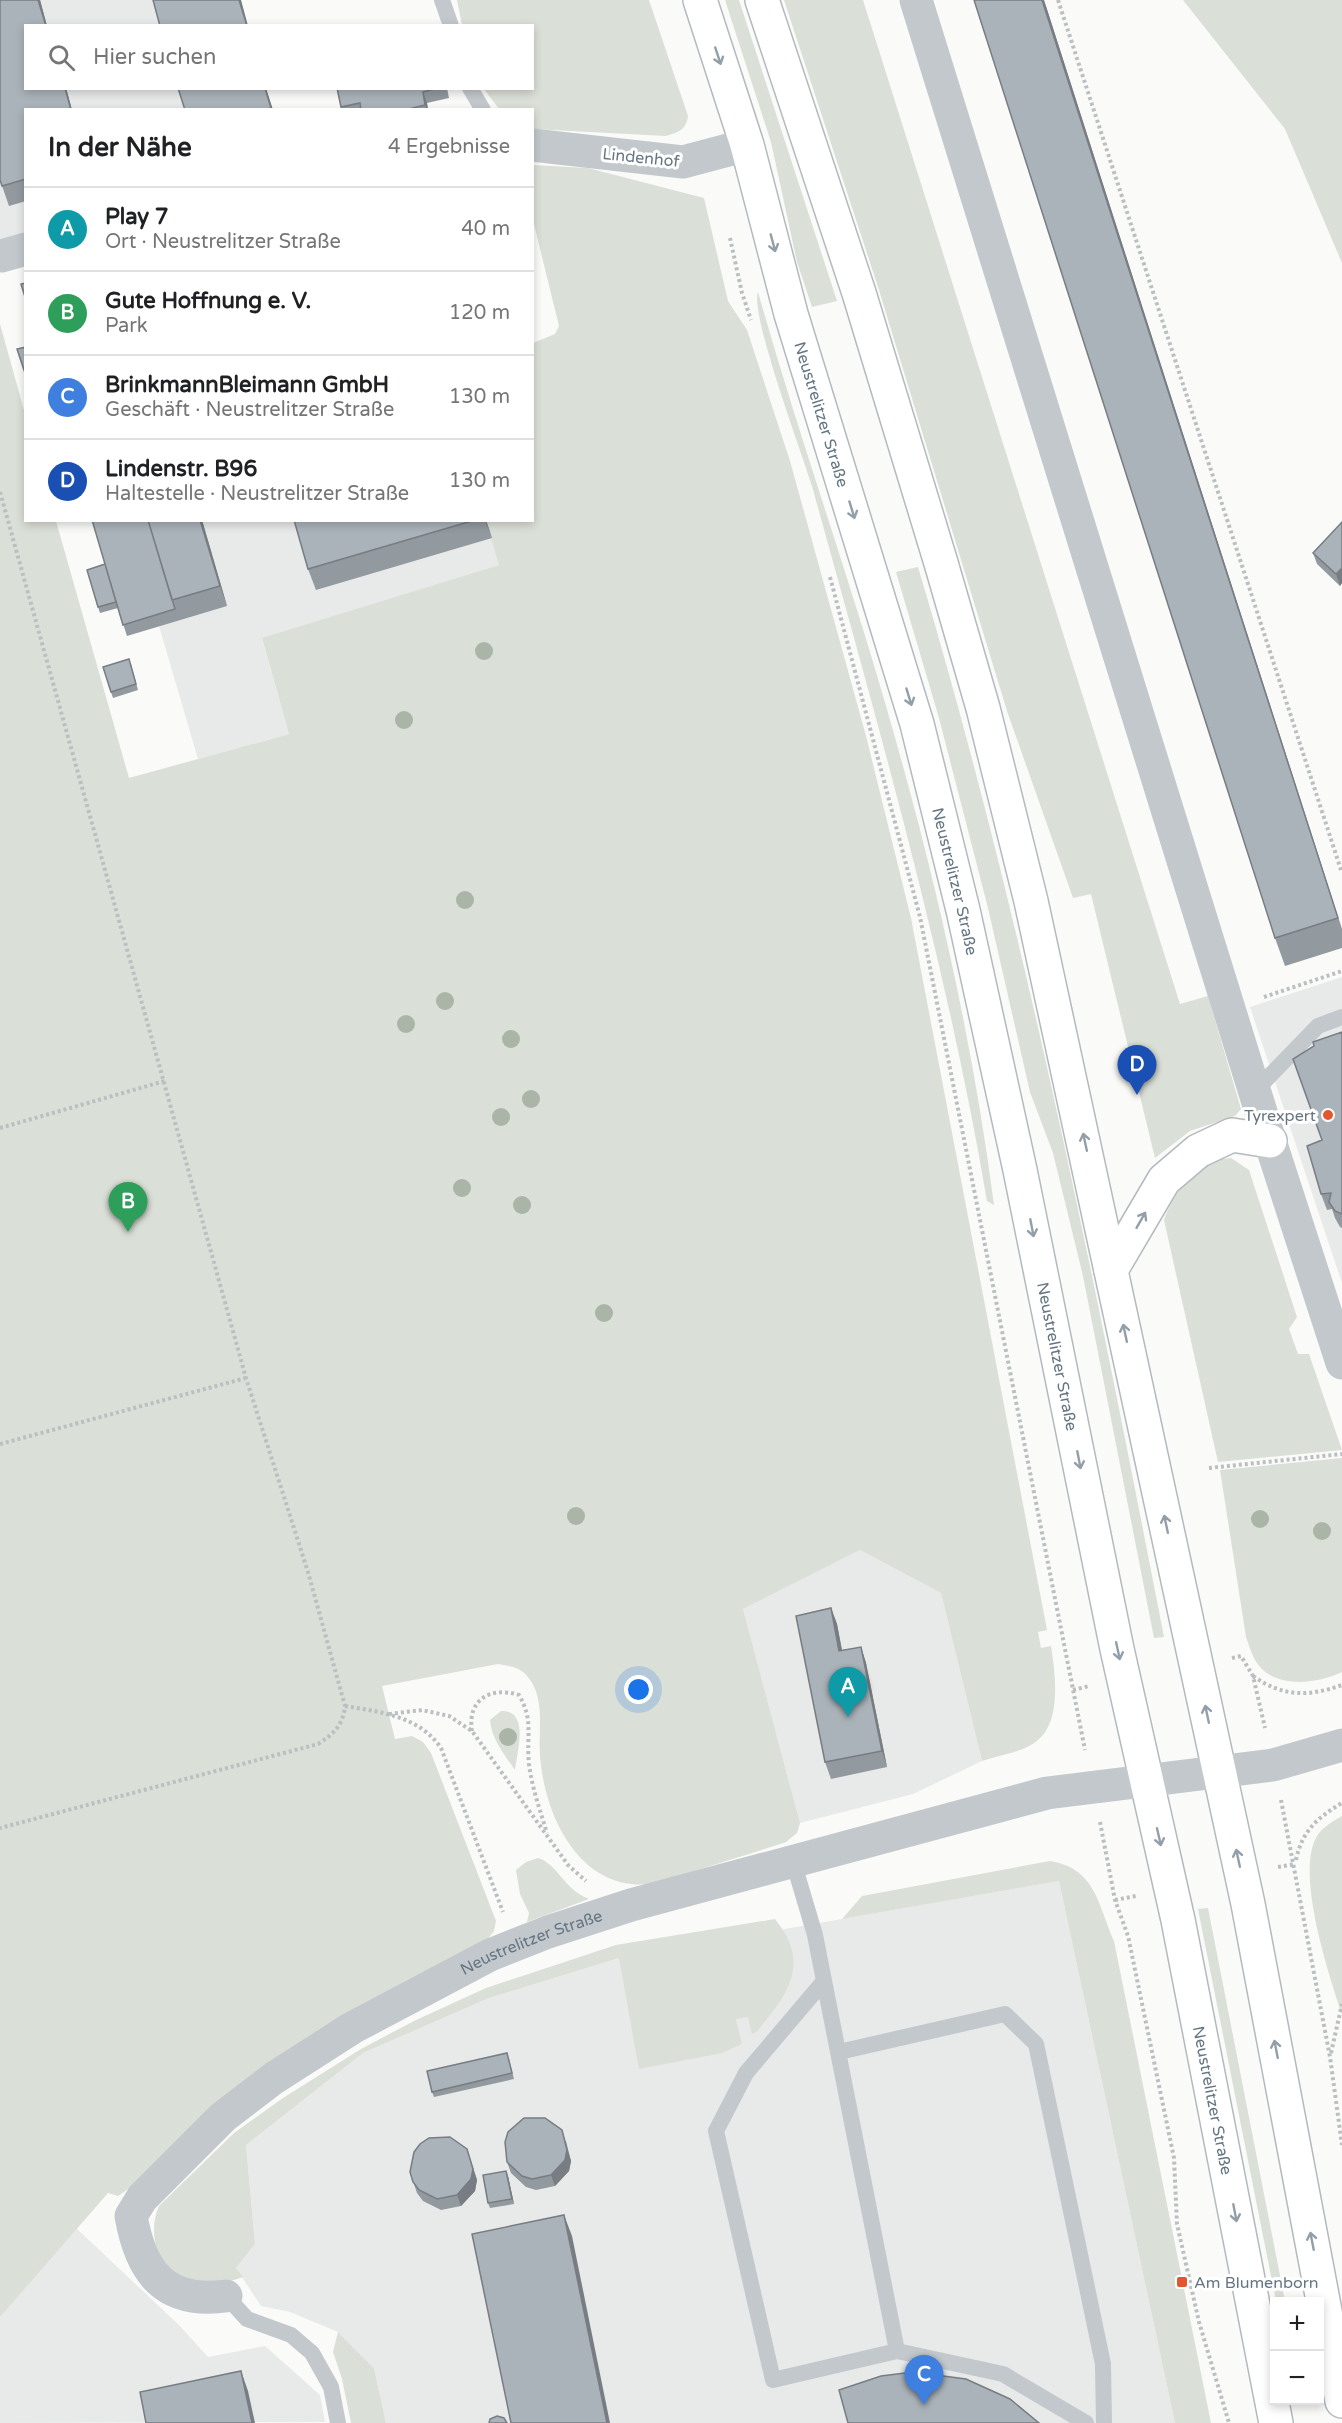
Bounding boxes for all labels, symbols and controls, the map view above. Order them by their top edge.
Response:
search box [24,24,534,90]
icon: search [45,41,78,74]
text: Hier suchen [93,44,216,70]
one-way arrow [714,46,725,65]
text: In der Nähe [48,132,192,163]
text: 4 Ergebnisse [388,135,510,159]
street label: Lindenhof [601,144,681,172]
text: Play 7 [105,204,169,230]
text: A [60,217,75,241]
text: 40 m [461,217,510,241]
text: Ort · Neustrelitzer Straße [105,230,341,254]
one-way arrow [767,233,779,252]
text: Gute Hoffnung e. V. [105,288,311,314]
text: B [61,301,74,325]
text: 120 m [449,301,510,325]
text: Park [105,314,148,338]
street label: Neustrelitzer Straße [789,339,853,490]
text: BrinkmannBleimann GmbH [105,372,389,398]
text: C [61,385,74,409]
text: 130 m [449,385,510,409]
text: Geschäft · Neustrelitzer Straße [105,398,394,422]
text: Lindenstr. B96 [105,456,257,482]
text: D [60,469,75,493]
text: 130 m [449,469,510,493]
text: Haltestelle · Neustrelitzer Straße [105,482,409,506]
one-way arrow [847,500,858,519]
one-way arrow [904,687,915,706]
street label: Neustrelitzer Straße [927,806,982,957]
pin: D [1118,1046,1156,1095]
place label: Tyrexpert [1244,1106,1316,1126]
marker: Tyrexpert [1321,1108,1335,1122]
one-way arrow [1078,1133,1090,1152]
pin: B [108,1182,148,1232]
one-way arrow [1135,1212,1147,1229]
one-way arrow [1027,1217,1038,1237]
street label: Neustrelitzer Straße [1032,1281,1082,1433]
one-way arrow [1119,1324,1130,1343]
one-way arrow [1074,1450,1085,1469]
one-way arrow [1159,1514,1171,1533]
one-way arrow [1113,1641,1124,1660]
pin: A [828,1668,868,1717]
your location [624,1675,653,1704]
one-way arrow [1201,1705,1212,1724]
one-way arrow [1154,1827,1166,1846]
one-way arrow [1232,1848,1244,1867]
street label: Neustrelitzer Straße [457,1906,605,1980]
street label: Neustrelitzer Straße [1188,2024,1236,2177]
one-way arrow [1270,2040,1281,2059]
one-way arrow [1230,2203,1241,2223]
one-way arrow [1306,2231,1317,2251]
place label: Am Blumenborn [1194,2273,1319,2293]
marker: Am Blumenborn [1175,2275,1189,2289]
map controls [1270,2297,1324,2405]
button: + [1270,2297,1324,2351]
button: − [1270,2351,1324,2405]
pin: C [904,2356,944,2405]

